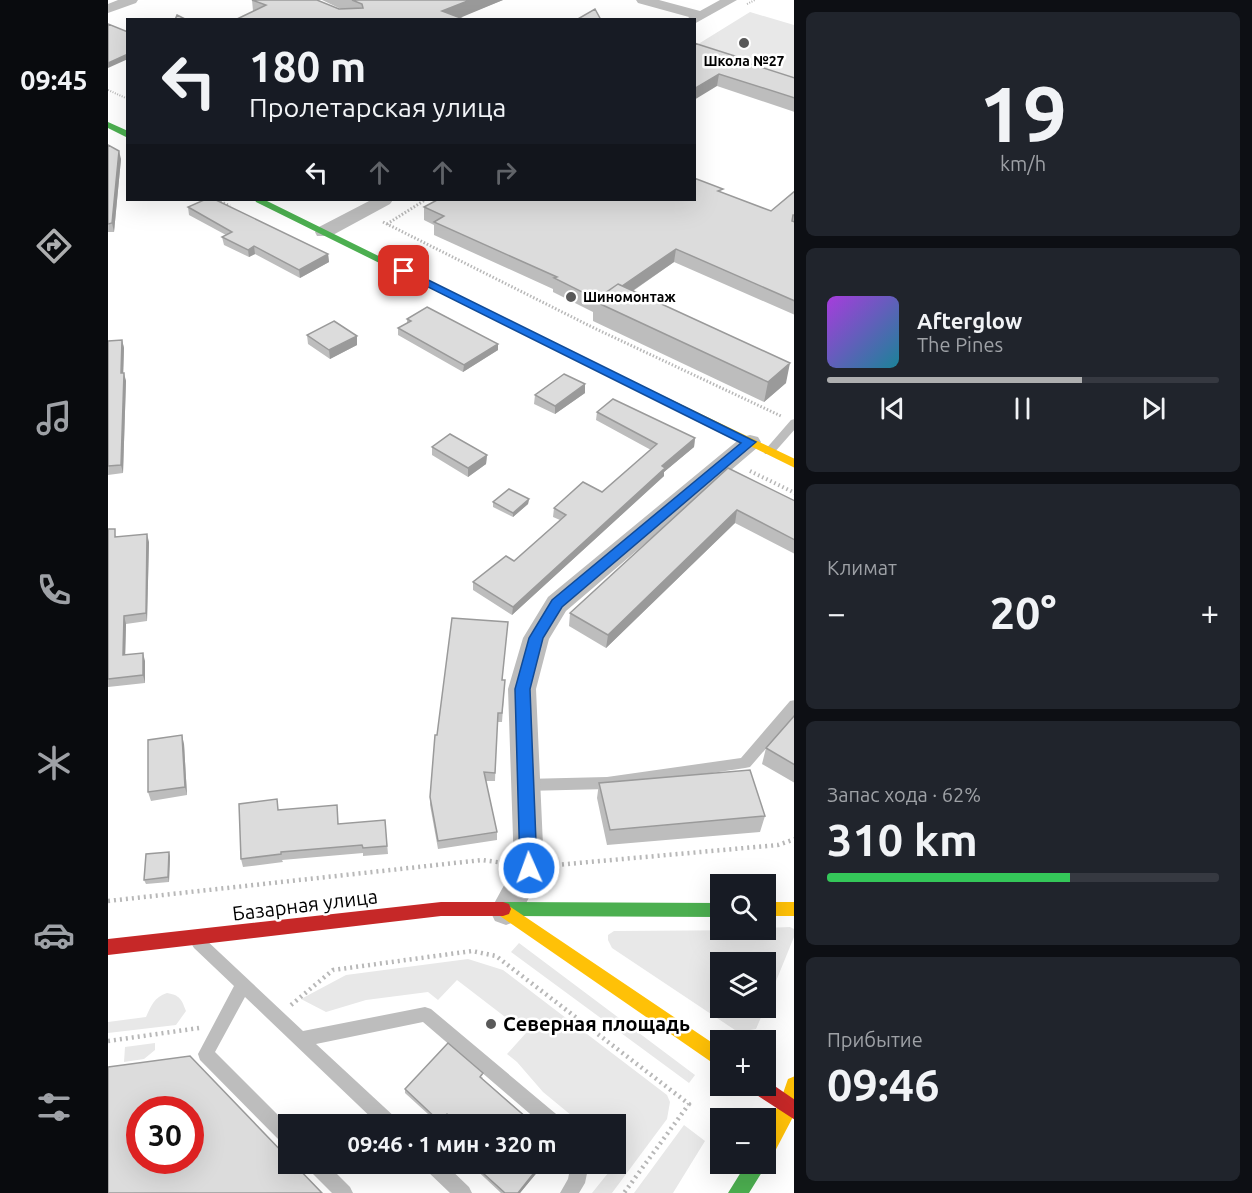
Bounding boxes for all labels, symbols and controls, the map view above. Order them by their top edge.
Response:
marker: Школа №27 [737,36,751,50]
icon: left [150,42,228,120]
text: 180 m [249,43,366,90]
place label: Школа №27 [703,53,785,69]
text: 09:45 [20,65,88,95]
text: 19 [979,69,1067,157]
text: Пролетарская улица [249,92,507,122]
text: km/h [1000,152,1046,175]
icon: left [300,156,333,189]
icon: ahead [363,156,396,189]
icon: ahead [426,156,459,189]
icon: right [489,156,522,189]
icon: directions [33,225,75,267]
pin [378,245,429,296]
icon: arrive [387,254,420,287]
place label: Шиномонтаж [583,289,676,305]
marker: Шиномонтаж [564,290,578,304]
text: Afterglow [917,308,1022,333]
text: The Pines [917,333,1003,356]
icon: previous [876,392,909,425]
icon: pause [1006,392,1039,425]
icon: next [1137,392,1170,425]
icon: music [33,397,75,439]
text: Климат [827,556,897,579]
icon: phone [33,569,75,611]
text: 20° [990,587,1056,638]
text: − [827,594,846,631]
text: + [1200,594,1219,631]
icon: climate [33,742,75,784]
text: Запас хода · 62% [827,783,981,806]
text: 310 km [827,814,978,865]
position arrow [497,836,561,900]
map controls [710,874,776,1174]
button: search [710,874,776,940]
street label: Базарная улица [231,884,379,925]
icon: car [33,914,75,956]
button: layers [710,952,776,1018]
place label: Северная площадь [503,1012,690,1035]
marker: Северная площадь [484,1017,498,1031]
text: Прибытие [827,1028,923,1051]
button: + [710,1030,776,1096]
text: 09:46 [827,1059,940,1110]
icon: filters [33,1086,75,1128]
speed limit sign: 30 [126,1096,204,1174]
button: − [710,1108,776,1174]
text: 09:46 · 1 мин · 320 m [348,1131,556,1156]

